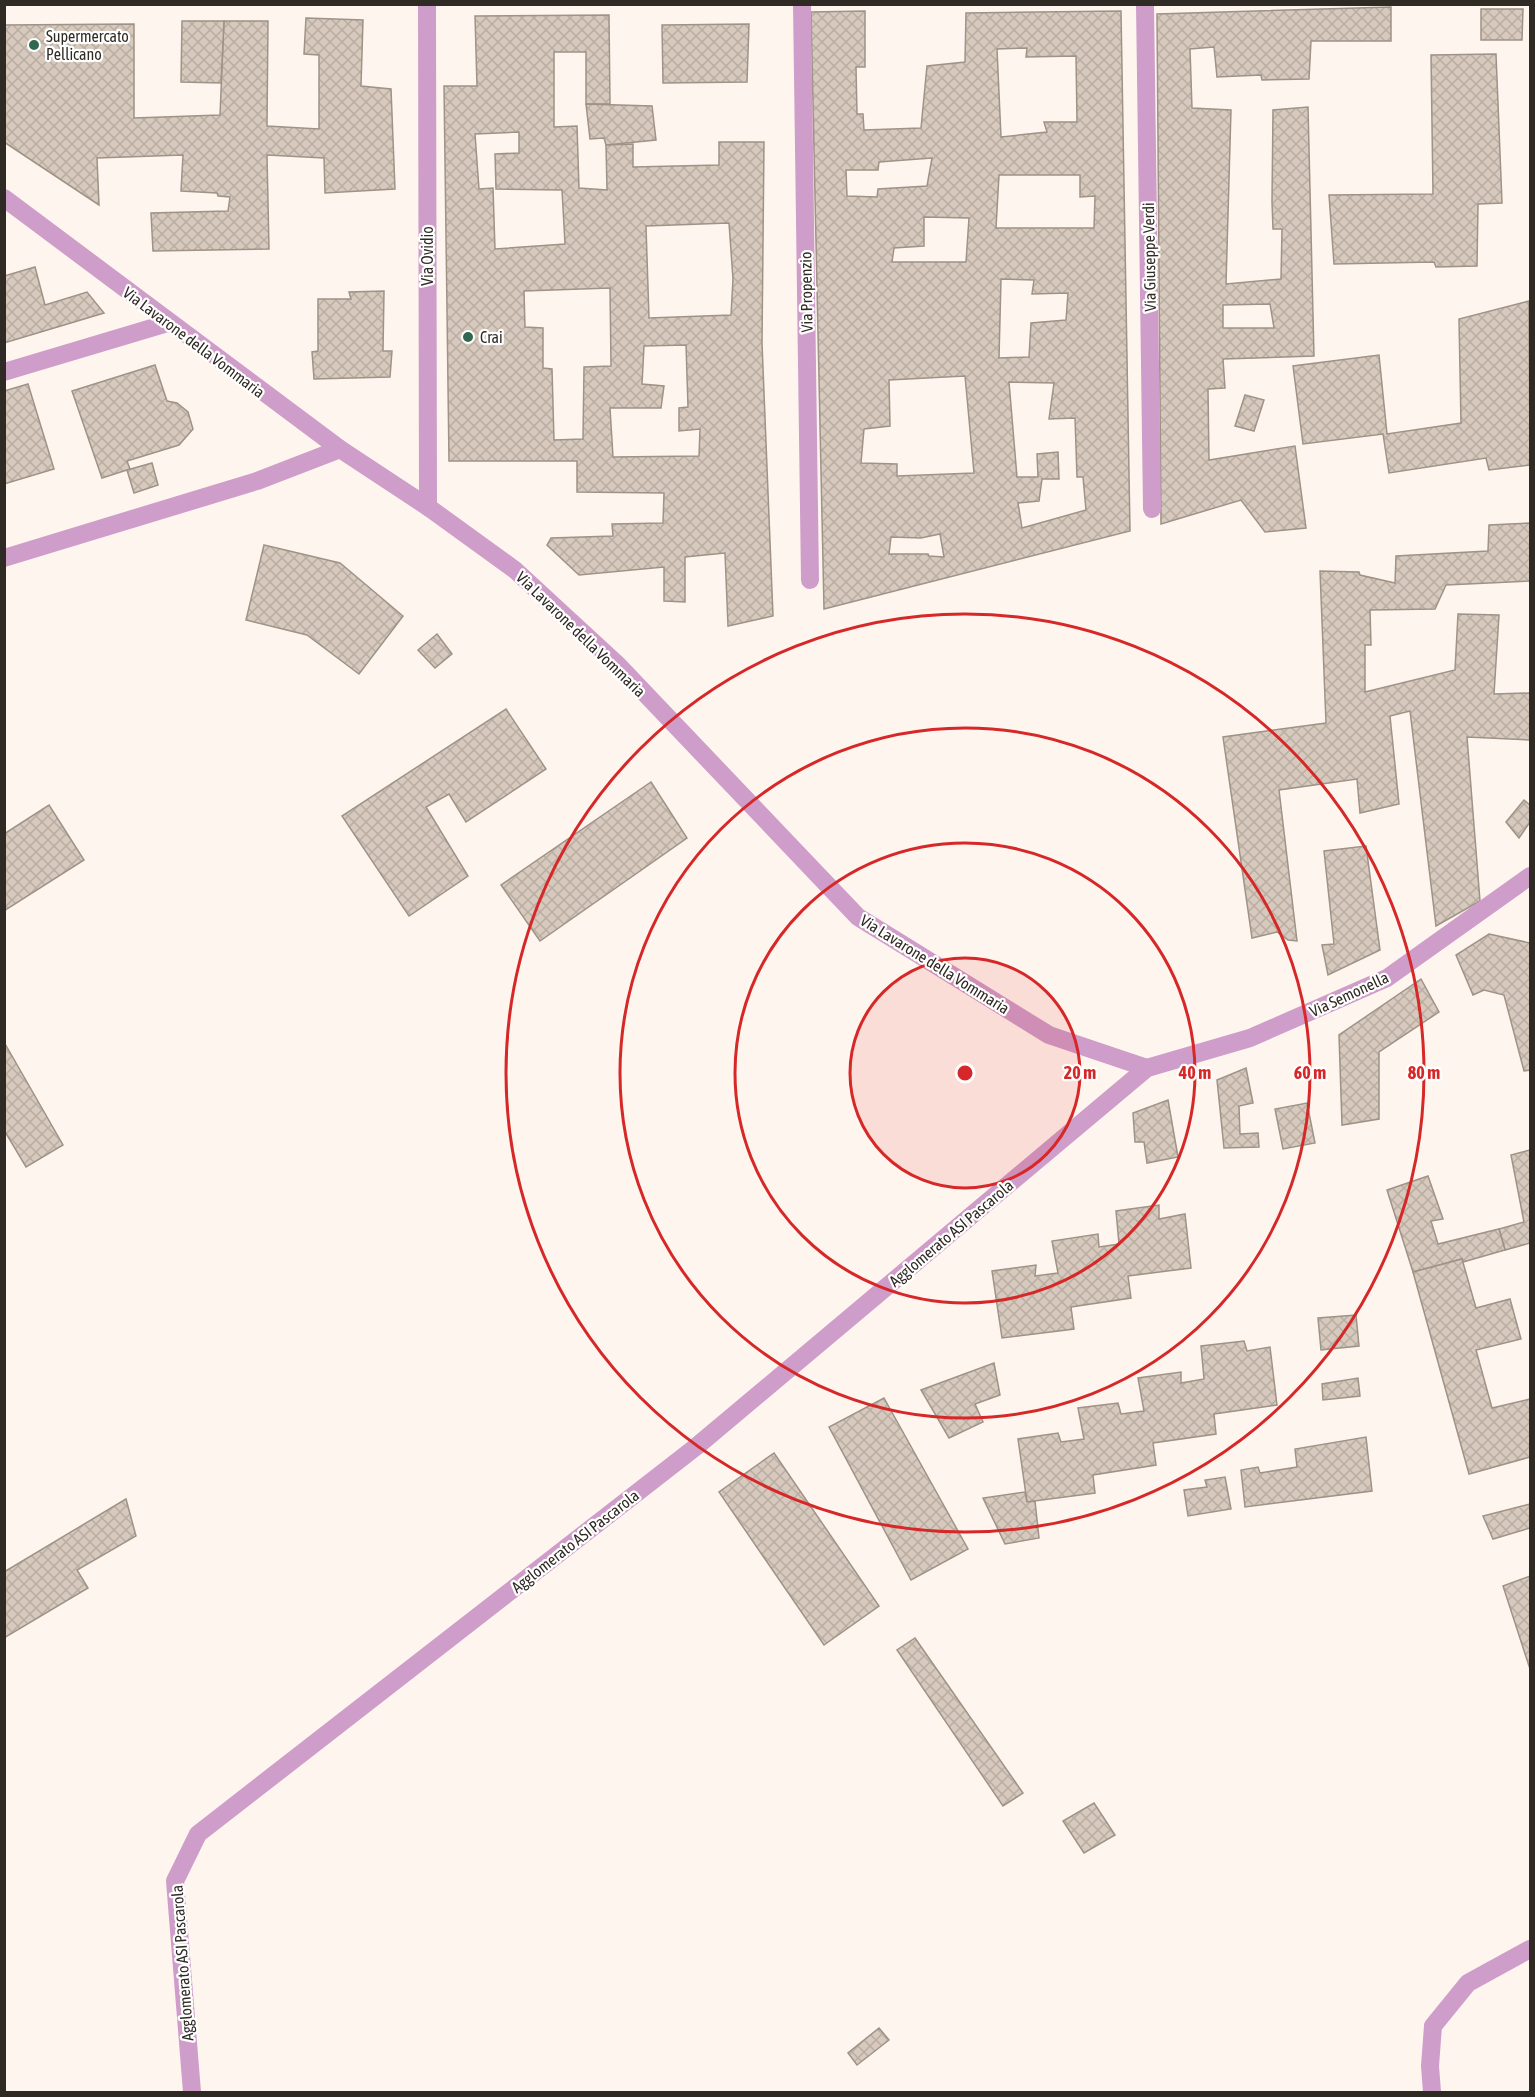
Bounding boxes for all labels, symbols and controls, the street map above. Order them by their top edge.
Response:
place label: Supermercato Pellicano [46,27,129,63]
marker: Supermercato Pellicano [27,38,41,52]
street label: Via Giuseppe Verdi [1139,202,1160,312]
street label: Via Ovidio [418,226,436,286]
street label: Via Propenzio [796,251,817,333]
street label: Via Lavarone della Vommaria [120,283,268,401]
place label: Crai [480,328,503,346]
marker: Crai [461,330,475,344]
street label: Via Lavarone della Vommaria [513,568,649,700]
street label: Via Lavarone della Vommaria [857,911,1013,1017]
street label: Via Semonella [1307,968,1391,1020]
text: 20 m [1064,1062,1096,1083]
text: 40 m [1178,1062,1211,1083]
text: 60 m [1294,1062,1326,1083]
text: 80 m [1408,1062,1440,1083]
centre of rings [955,1063,975,1083]
street label: Agglomerato ASI Pascarola [885,1176,1017,1291]
street label: Agglomerato ASI Pascarola [508,1486,643,1597]
street label: Agglomerato ASI Pascarola [168,1884,197,2042]

